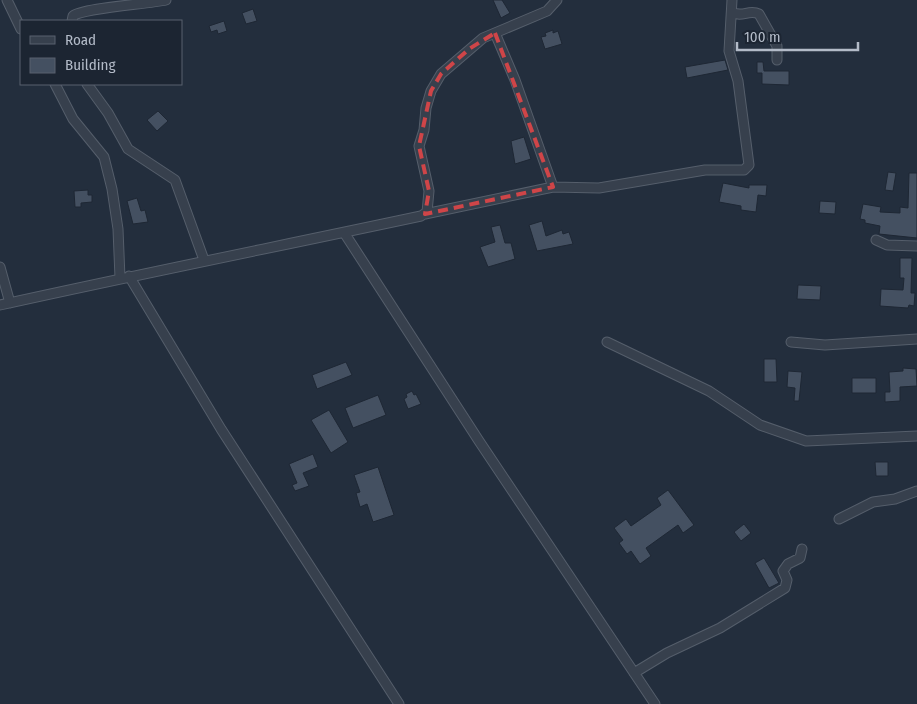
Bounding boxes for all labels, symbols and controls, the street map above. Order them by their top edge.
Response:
legend [20,20,182,85]
scale bar [737,20,858,52]
text: 100 m [744,28,781,46]
text: Road [65,31,96,49]
text: Building [65,56,116,74]

